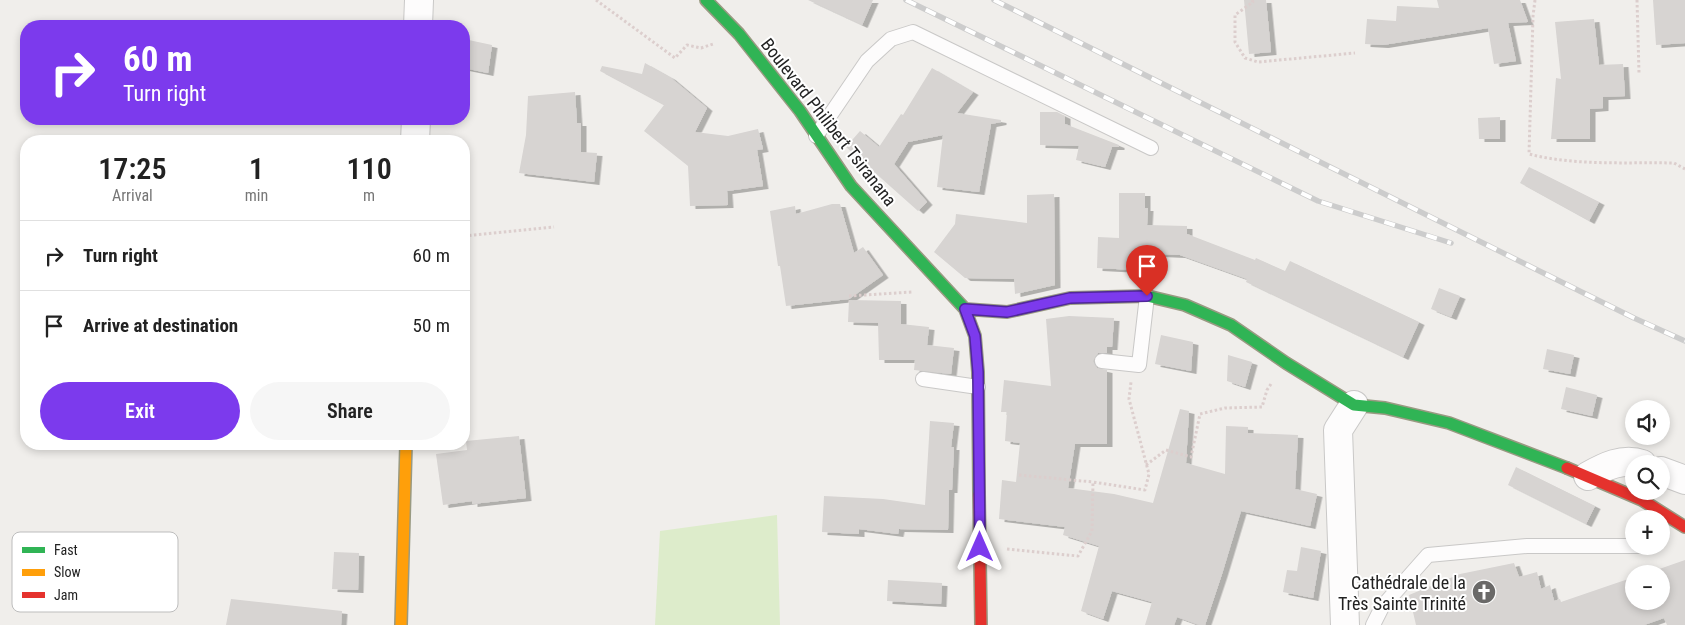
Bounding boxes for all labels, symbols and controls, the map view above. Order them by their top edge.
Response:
street label: Boulevard Philibert Tsiranana [757,34,901,210]
text: 60 m [123,39,192,80]
icon: right [40,40,105,105]
text: Turn right [123,81,206,106]
text: 17:25 [98,151,167,186]
text: 1 [249,151,264,186]
text: 110 [346,151,392,186]
text: Arrival [112,186,153,205]
text: min [245,186,268,205]
text: m [363,186,375,205]
icon: right [40,242,68,270]
text: Turn right [83,244,158,267]
text: 60 m [413,244,450,267]
pin [1126,245,1168,296]
icon: arrive [1133,252,1161,280]
icon: arrive [40,312,68,340]
text: Arrive at destination [83,314,238,337]
text: 50 m [413,314,450,337]
button: Exit [40,382,240,440]
button: Share [250,382,450,440]
map controls [1625,400,1670,610]
button: sound [1625,400,1670,445]
button: search [1625,455,1670,500]
button: + [1625,510,1670,555]
position arrow [953,520,1005,572]
legend [12,532,178,612]
text: Fast [54,542,78,558]
text: Slow [54,564,81,580]
button: − [1625,565,1670,610]
place label: Cathédrale de la Très Sainte Trinité [1338,572,1466,614]
church icon: Cathédrale de la Très Sainte Trinité [1471,579,1497,605]
text: Jam [54,587,78,603]

